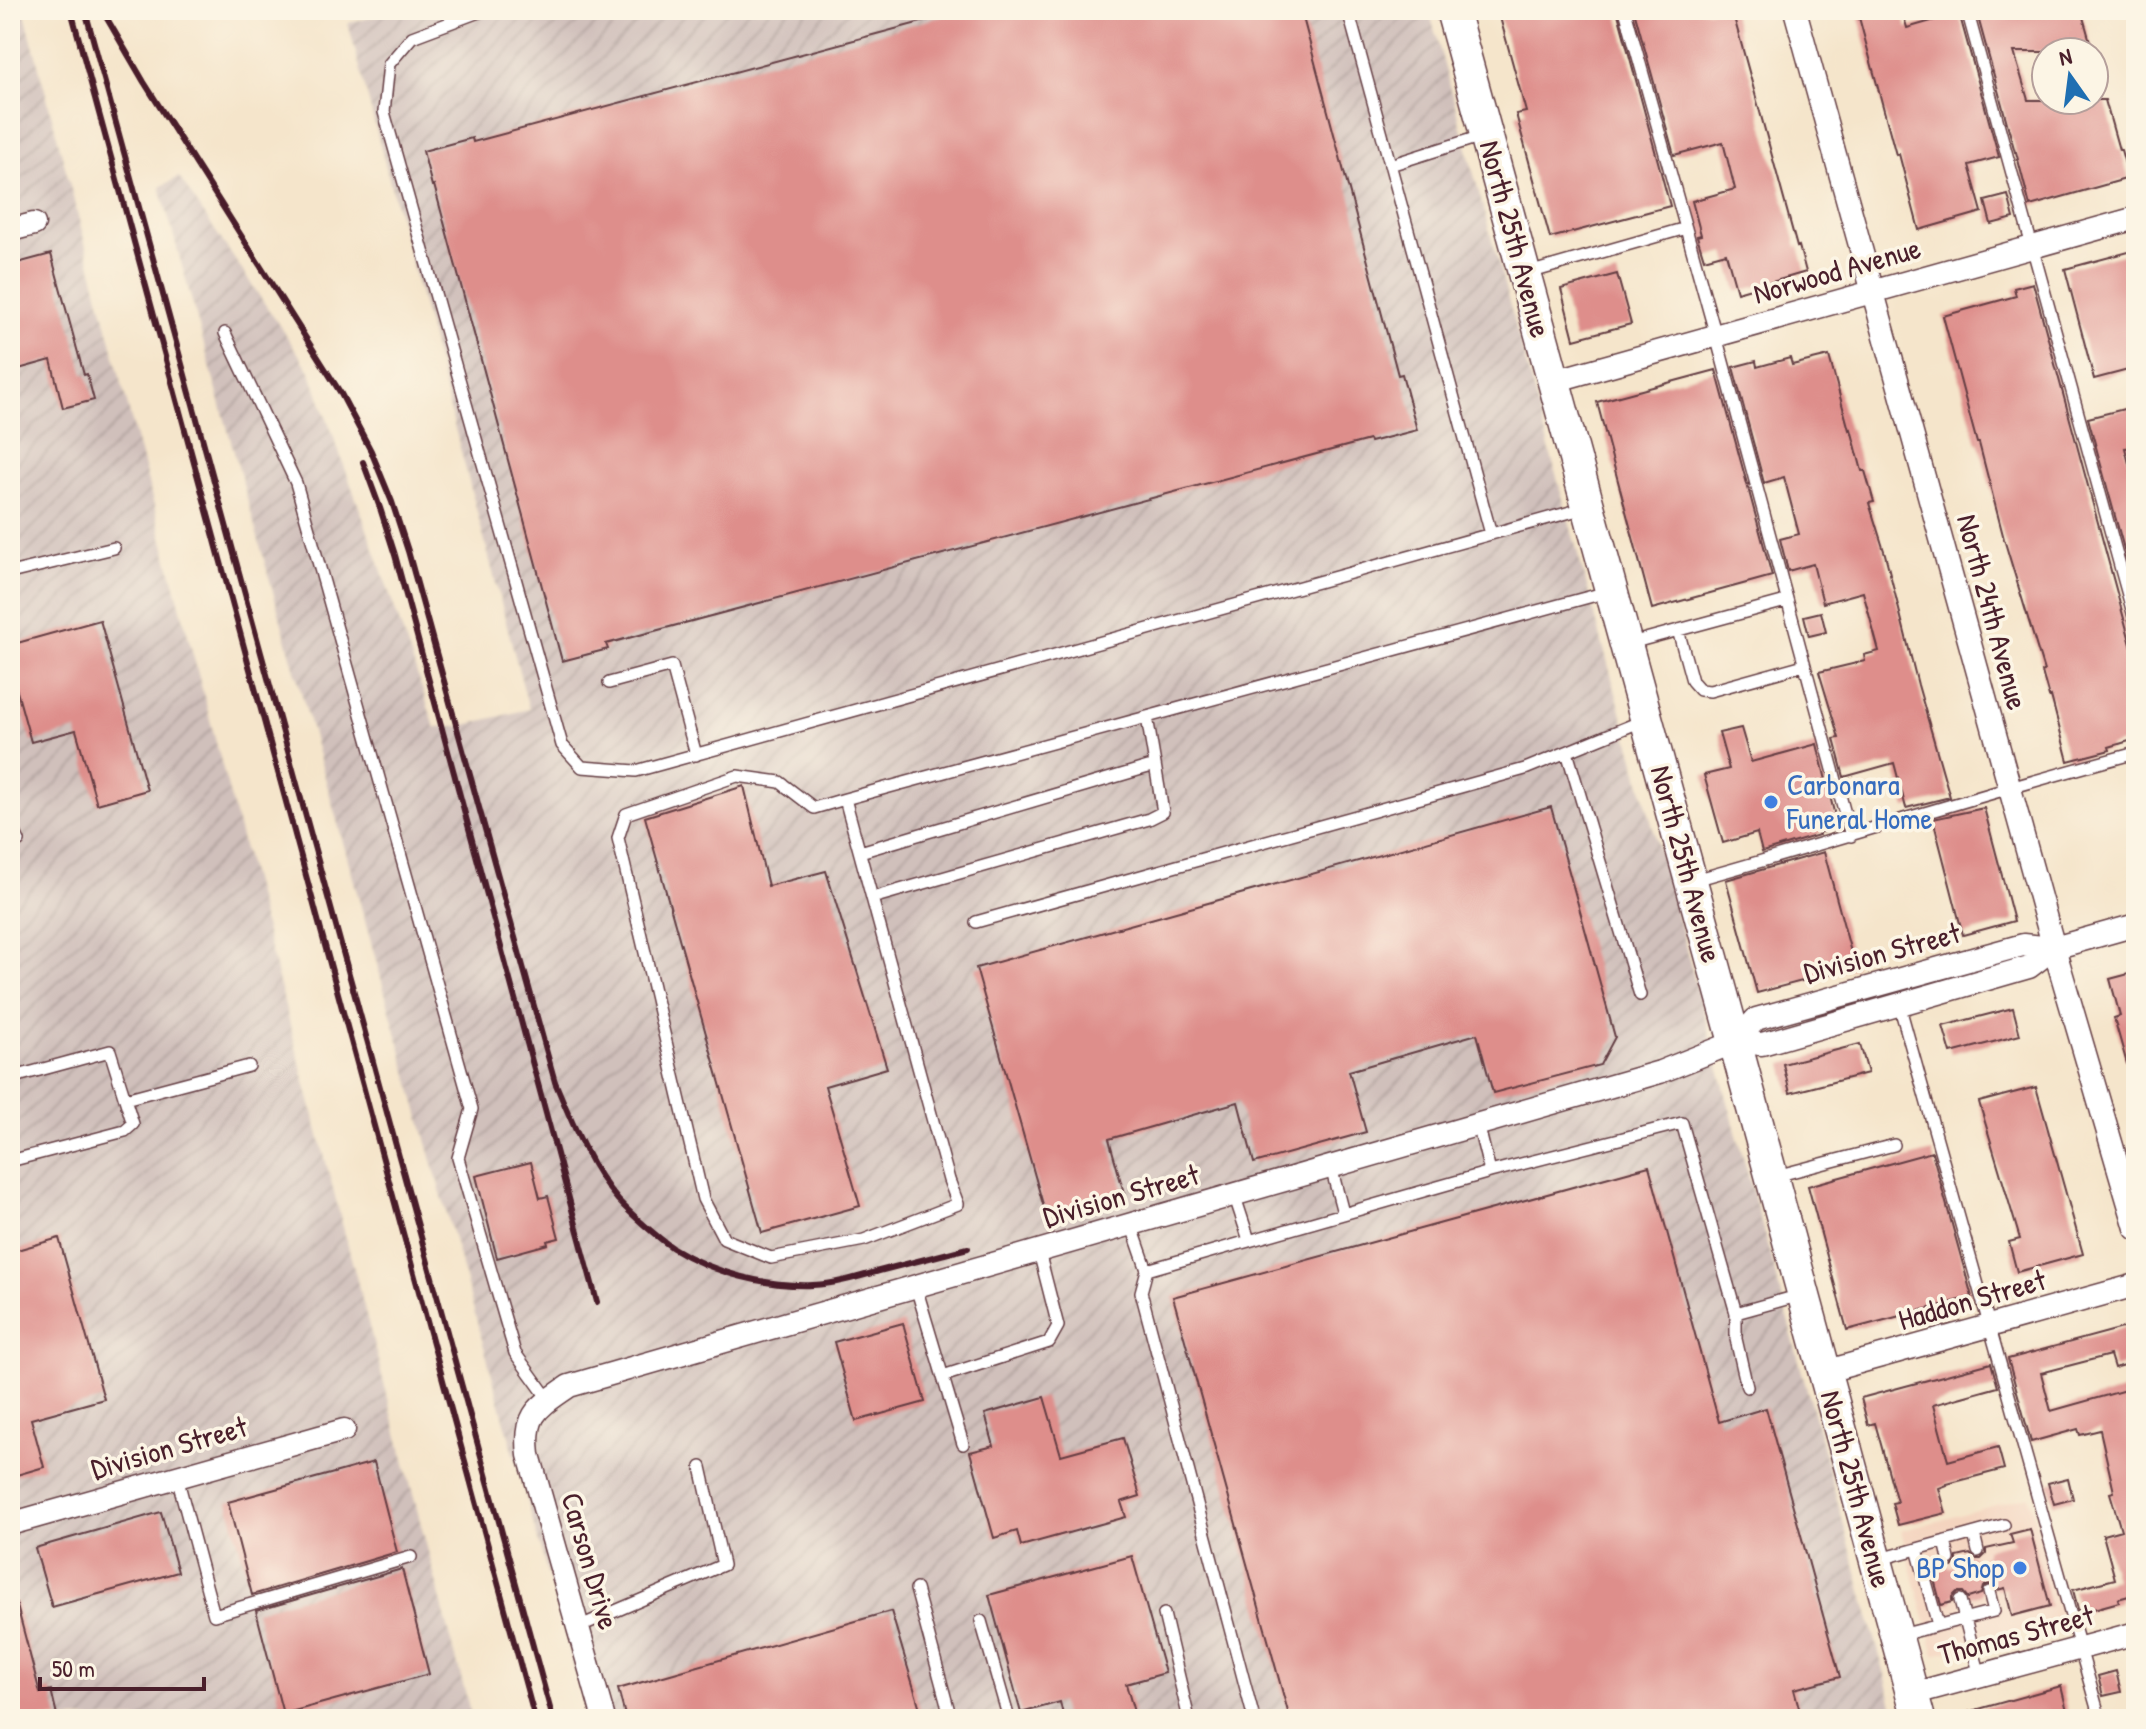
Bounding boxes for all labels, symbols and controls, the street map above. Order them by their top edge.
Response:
north arrow [2030,36,2110,116]
text: N [2056,41,2075,73]
street label: North 25th Avenue [1470,136,1561,342]
street label: Norwood Avenue [1748,227,1925,313]
street label: North 24th Avenue [1948,510,2038,714]
street label: North 25th Avenue [1641,761,1732,967]
place label: Carbonara Funeral Home [1786,764,1932,838]
marker: Carbonara Funeral Home [1762,793,1780,811]
street label: Division Street [1799,912,1965,992]
street label: Division Street [1038,1154,1204,1236]
street label: Haddon Street [1893,1259,2051,1339]
street label: North 25th Avenue [1811,1386,1902,1592]
street label: Division Street [86,1406,252,1488]
street label: Carson Drive [552,1488,630,1634]
place label: BP Shop [1916,1547,2004,1587]
marker: BP Shop [2011,1559,2029,1577]
street label: Thomas Street [1934,1594,2098,1674]
scale bar [40,1641,204,1691]
text: 50 m [52,1652,95,1684]

